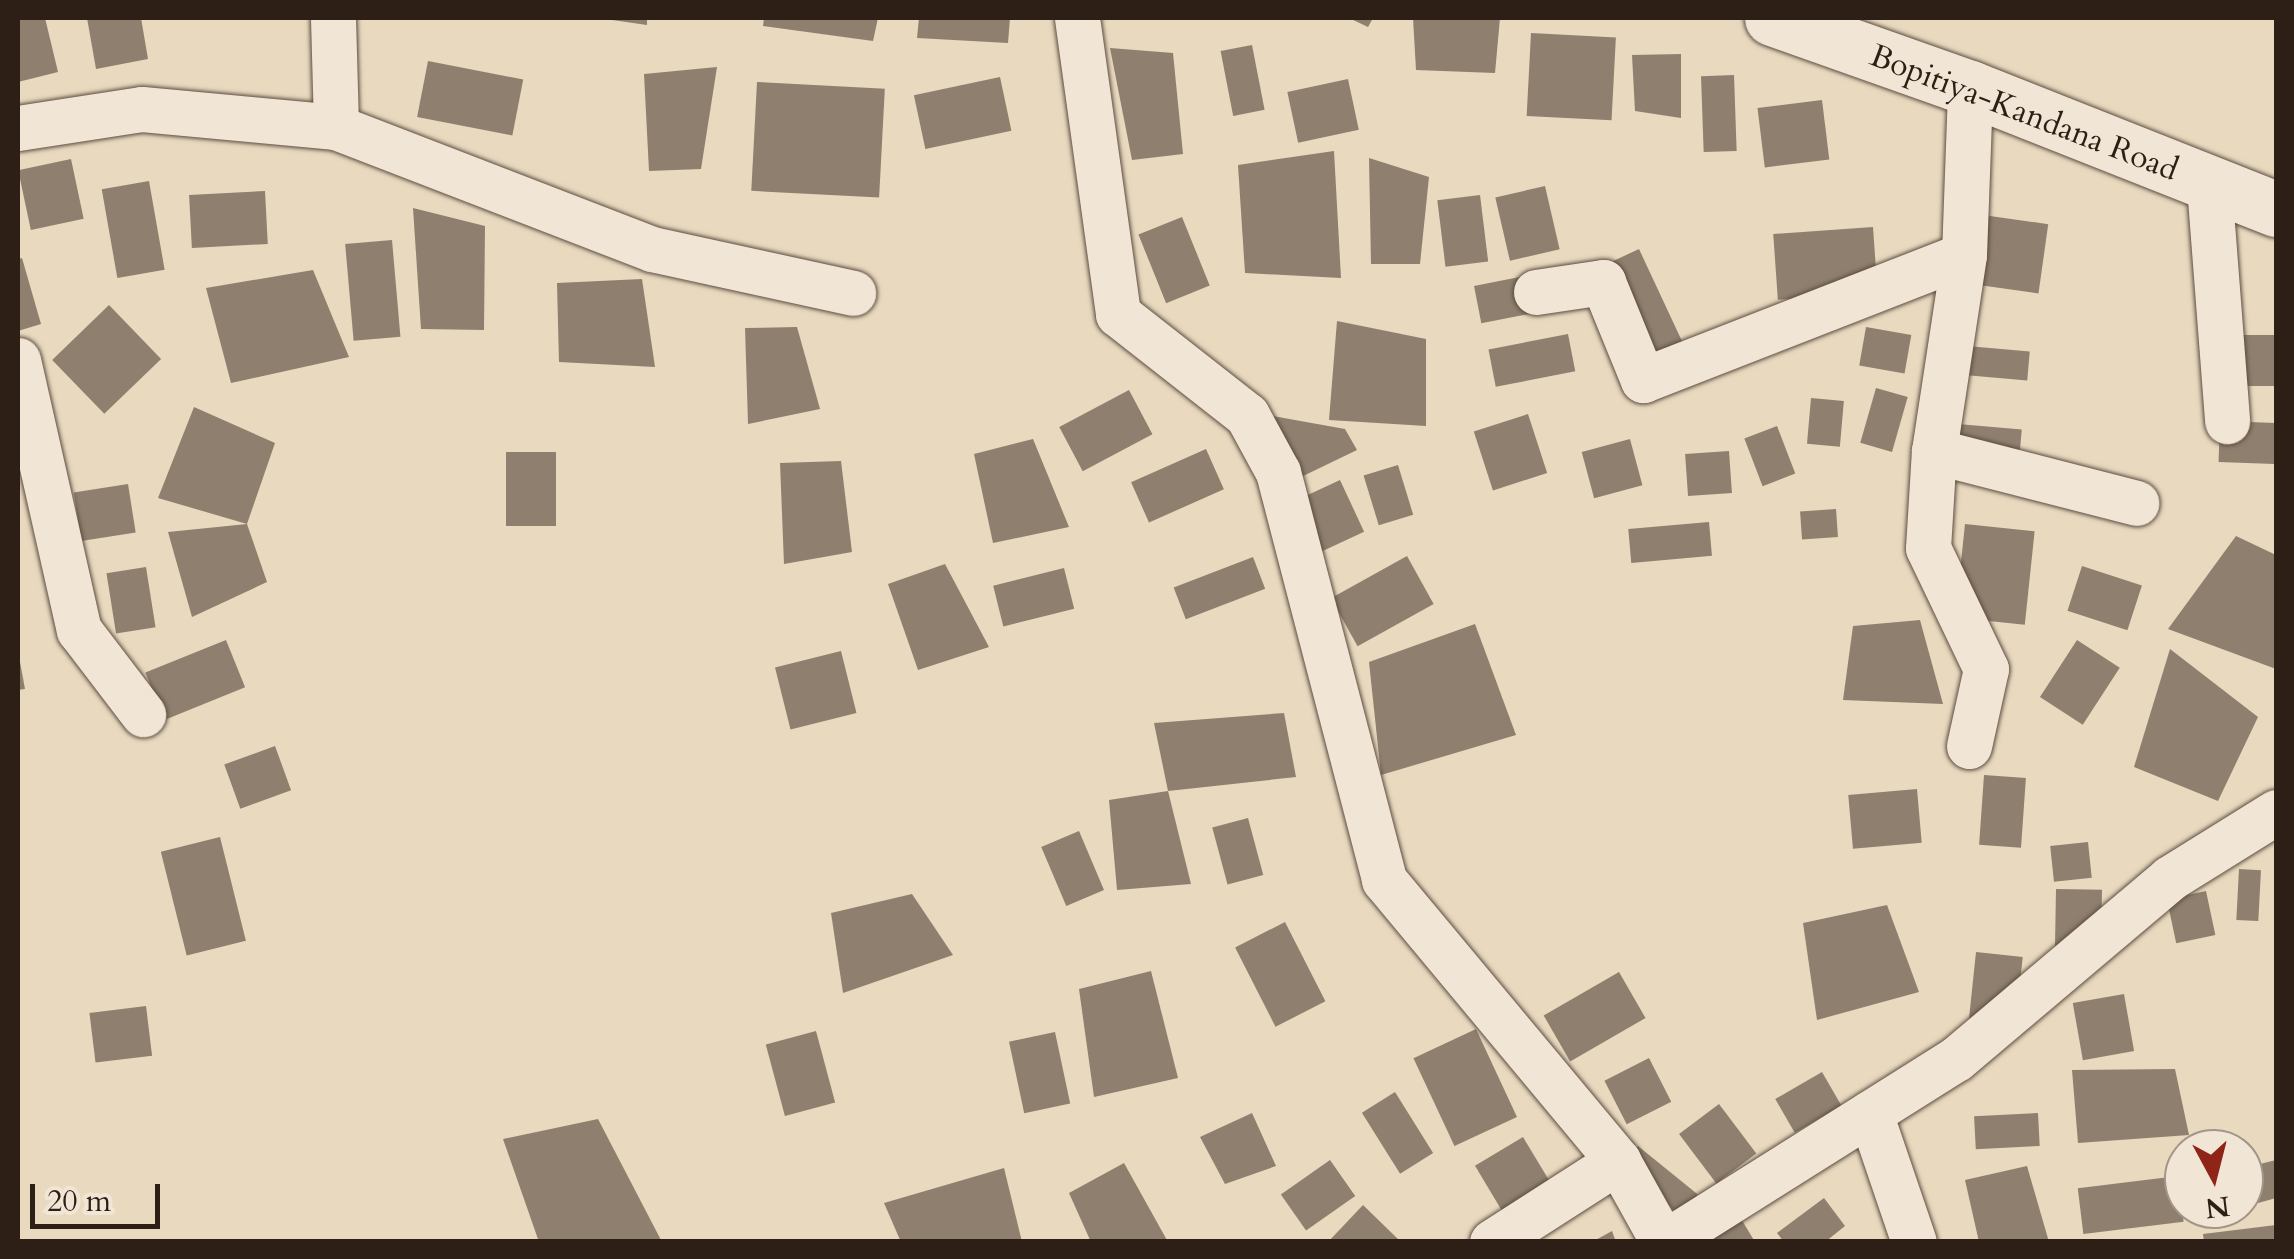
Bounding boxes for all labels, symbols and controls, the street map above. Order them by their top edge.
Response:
street label: Bopitiya-Kandana Road [1865,37,2183,189]
north arrow [2164,1129,2264,1229]
scale bar [35,1164,165,1226]
text: 20 m [47,1181,111,1222]
text: N [2203,1186,2232,1227]

